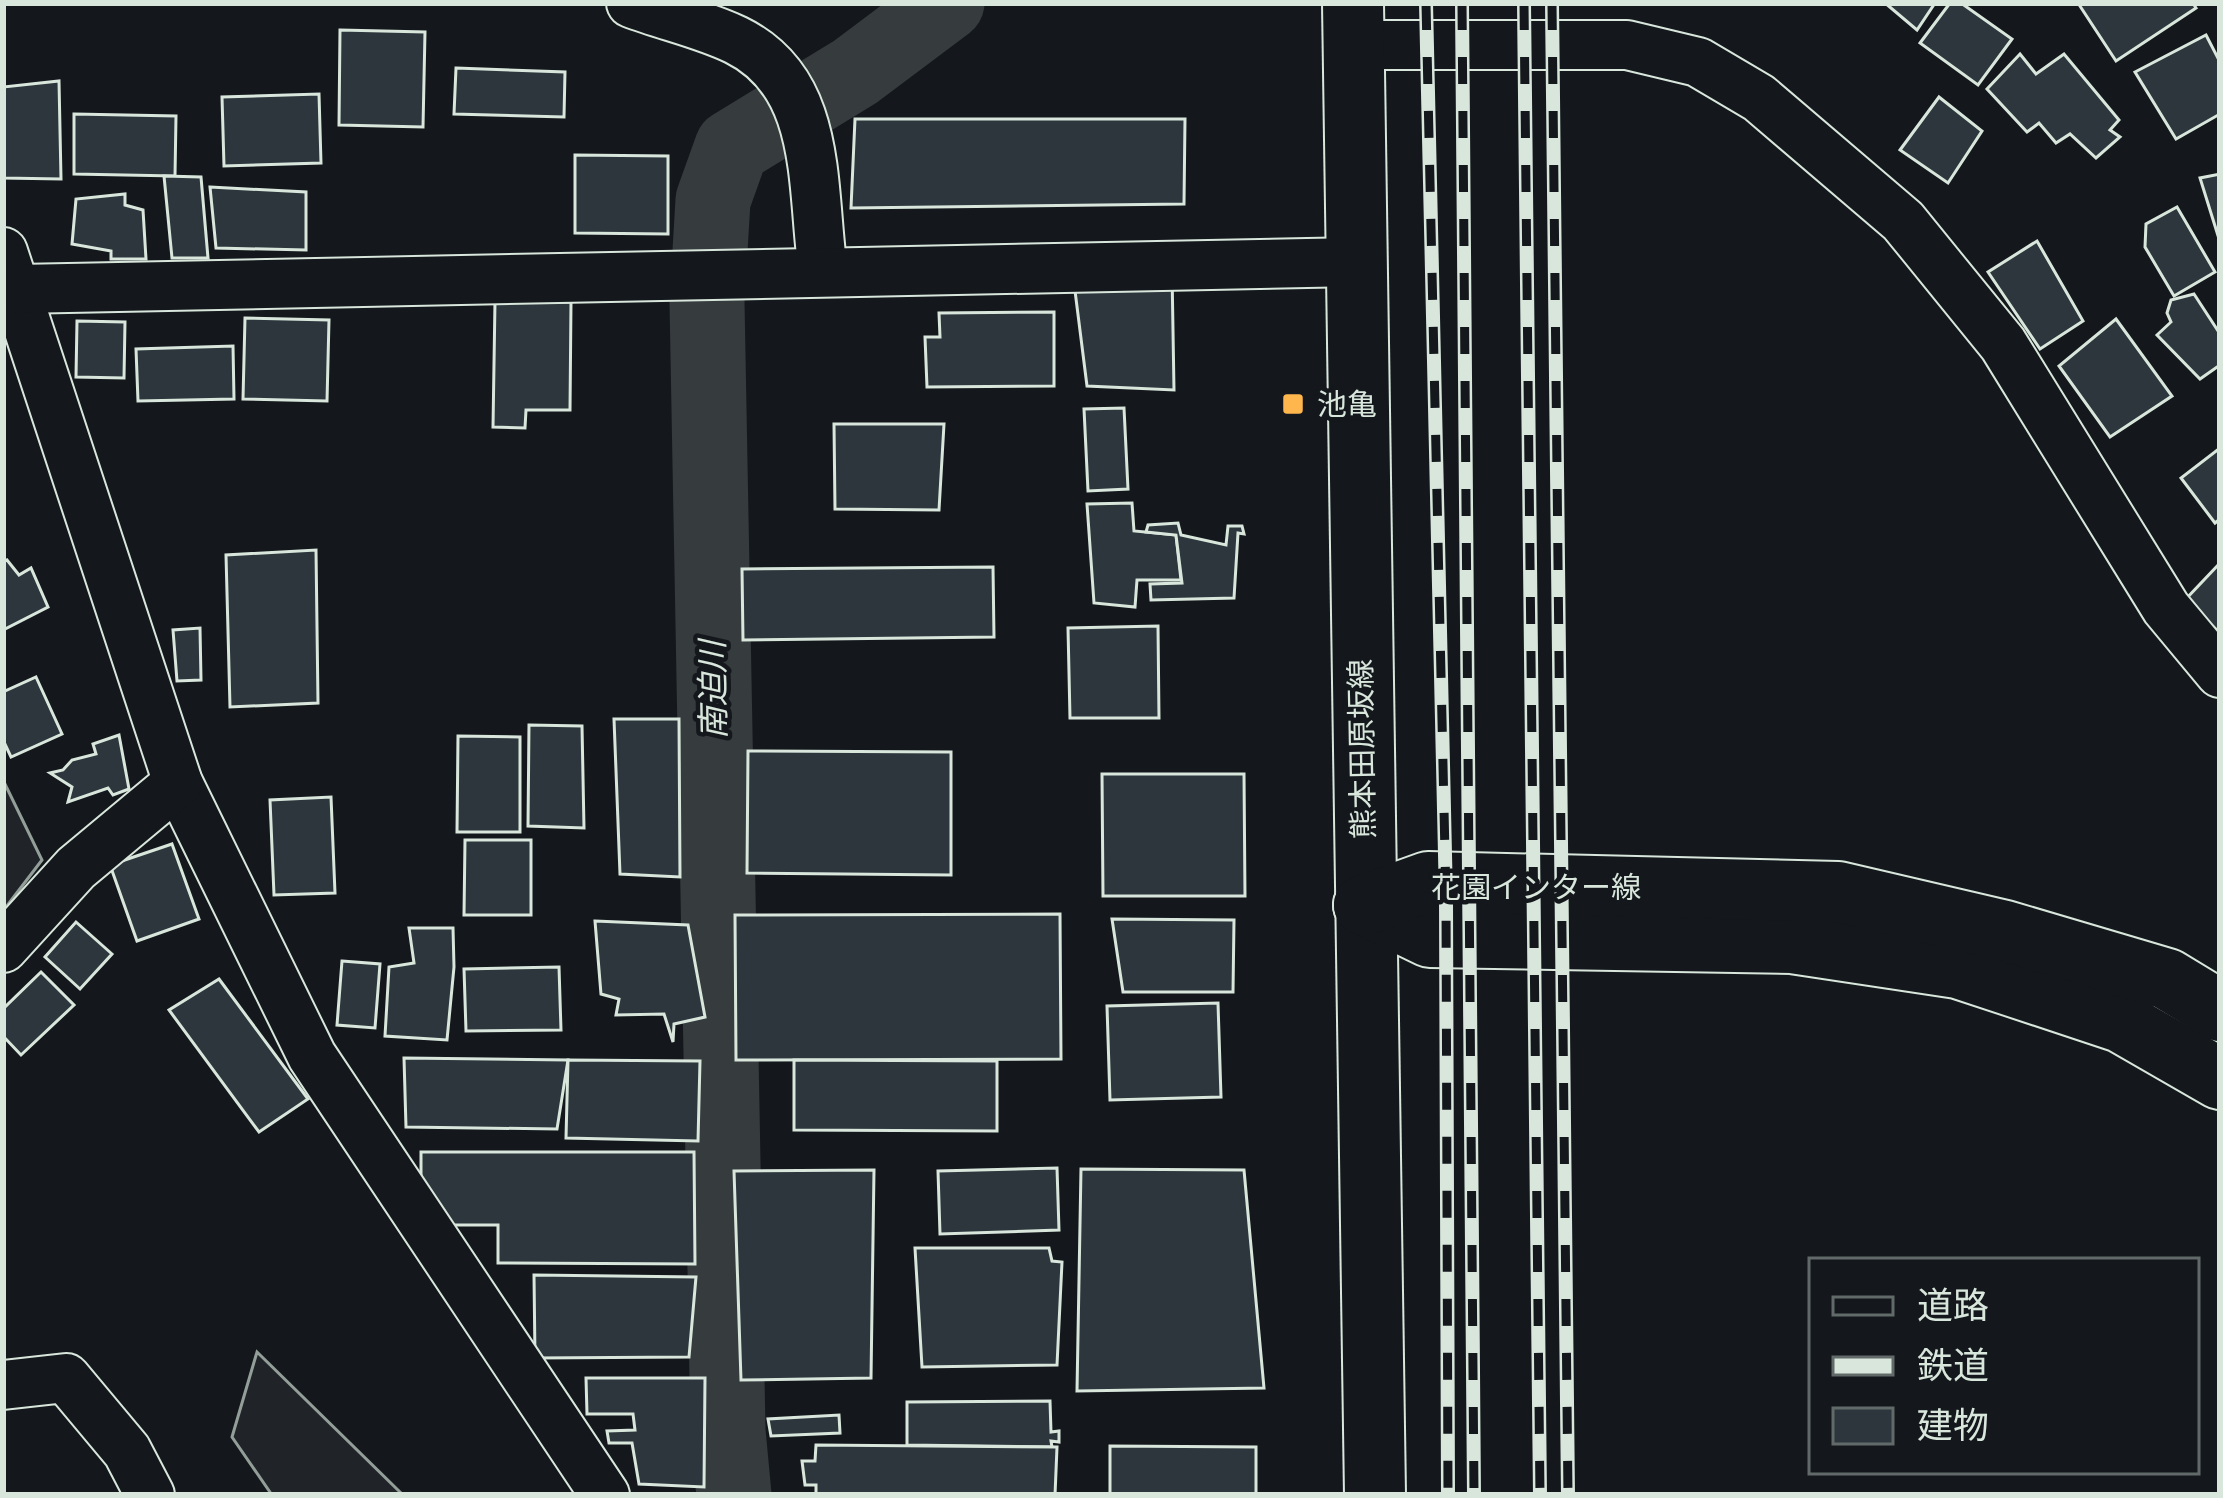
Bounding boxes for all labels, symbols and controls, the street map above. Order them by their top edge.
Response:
place label: 池亀 [1317,387,1377,422]
marker: 池亀 [1280,391,1306,417]
water label: 南迫川 [693,637,733,740]
street label: 熊本田原坂線 [1343,659,1381,839]
street label: 花園インター線 [1431,870,1641,905]
legend [1809,1258,2199,1474]
text: 道路 [1917,1285,1989,1326]
text: 鉄道 [1917,1345,1989,1386]
text: 建物 [1917,1405,1989,1446]

